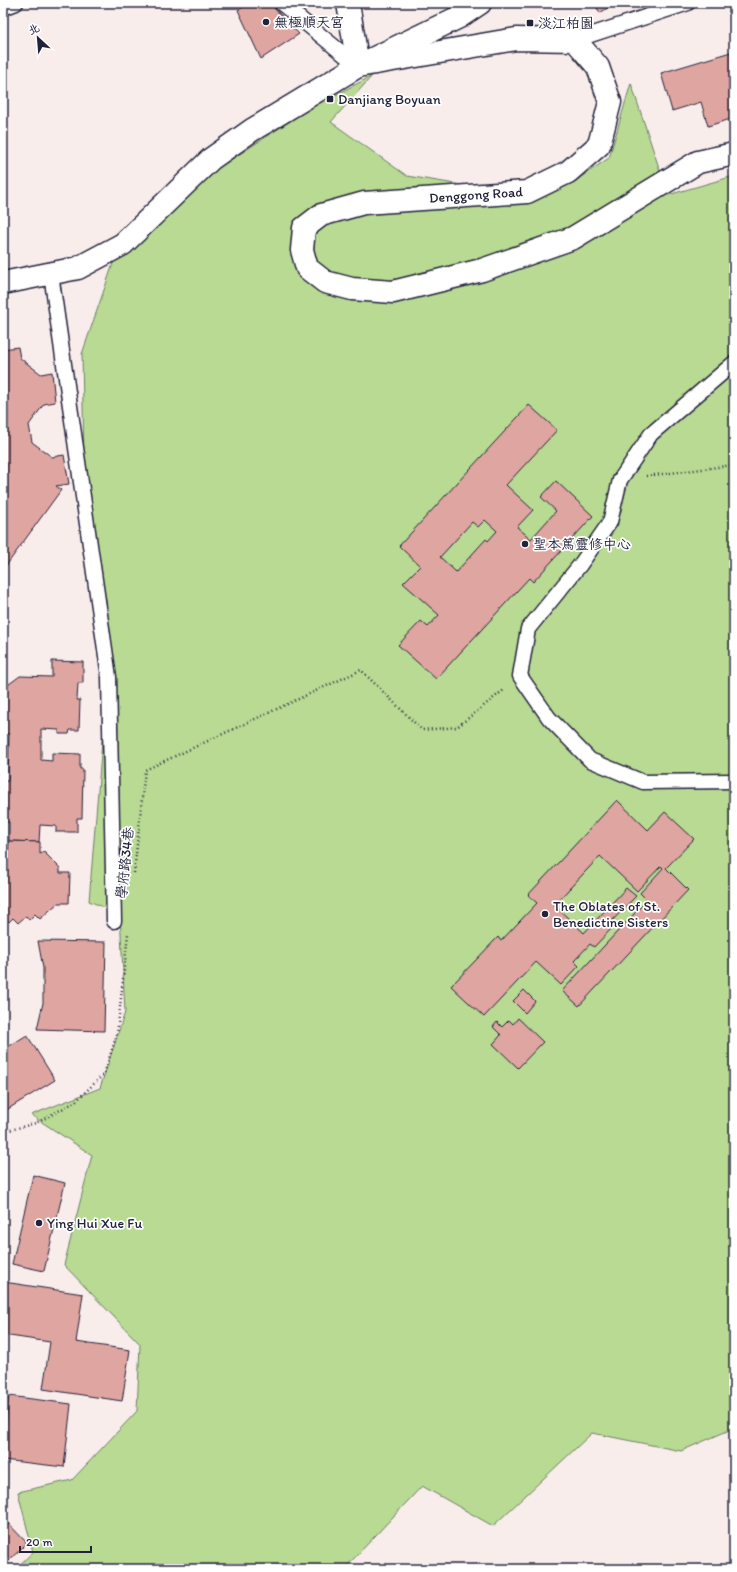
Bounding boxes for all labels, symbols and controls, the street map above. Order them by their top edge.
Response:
place label: 無極順天宮 [274,14,344,31]
place label: 淡江柏園 [538,15,594,32]
marker: 無極順天宮 [261,17,271,27]
north arrow [18,18,58,58]
marker: 淡江柏園 [525,18,535,28]
text: 北 [26,21,42,38]
place label: Danjiang Boyuan [338,91,441,108]
marker: Danjiang Boyuan [325,94,335,104]
street label: Denggong Road [429,183,524,207]
place label: 聖本篤靈修中心 [533,536,631,553]
marker: 聖本篤靈修中心 [520,539,530,549]
street label: 學府路34巷 [113,825,137,900]
place label: The Oblates of St. Benedictine Sisters [553,898,668,931]
marker: The Oblates of St. Benedictine Sisters [540,909,550,919]
place label: Ying Hui Xue Fu [47,1215,142,1232]
marker: Ying Hui Xue Fu [34,1218,44,1228]
scale bar [20,1528,91,1554]
text: 20 m [26,1535,53,1549]

